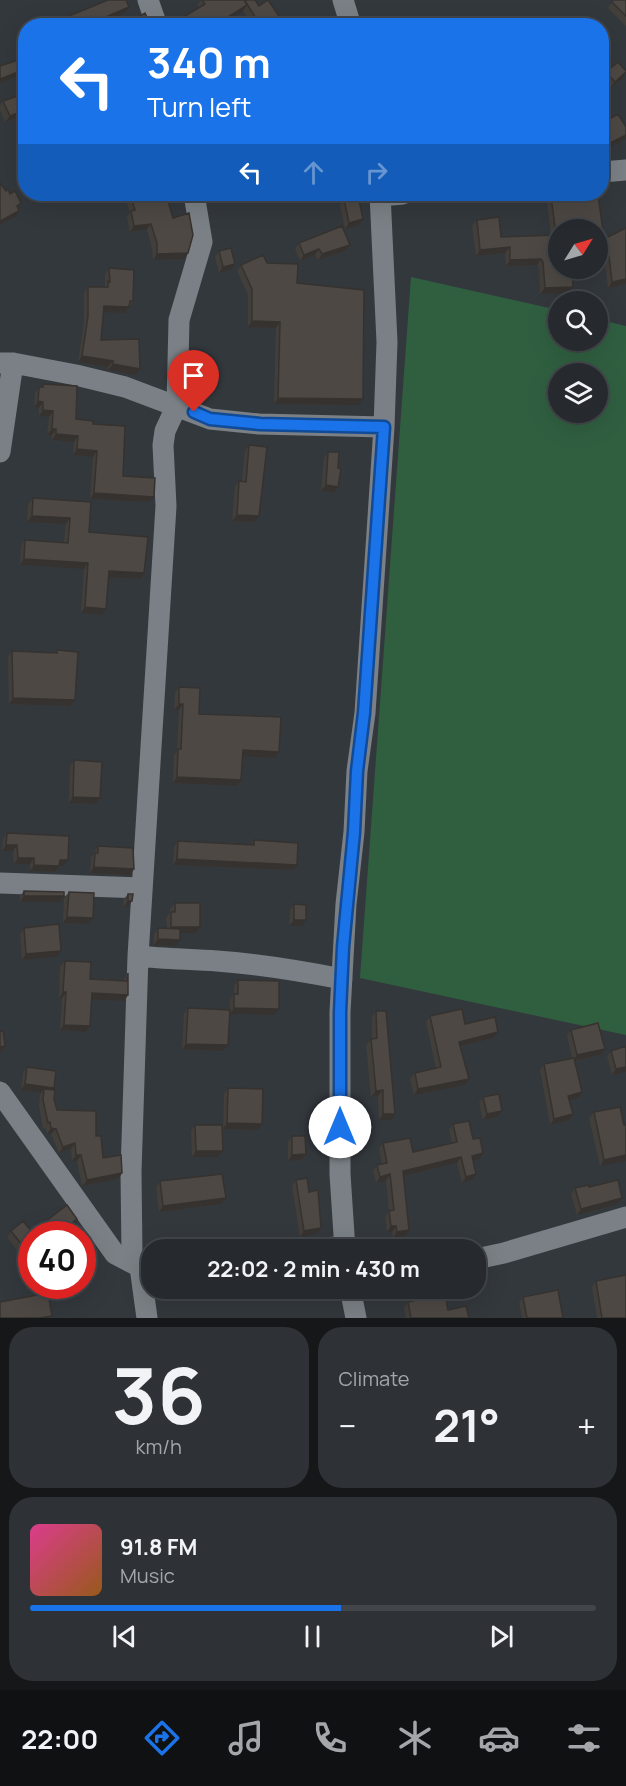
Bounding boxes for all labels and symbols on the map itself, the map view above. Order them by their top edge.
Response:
north arrow [548,219,608,279]
pin [168,350,219,412]
position arrow [308,1095,372,1159]
speed limit sign: 40 [18,1221,96,1299]

